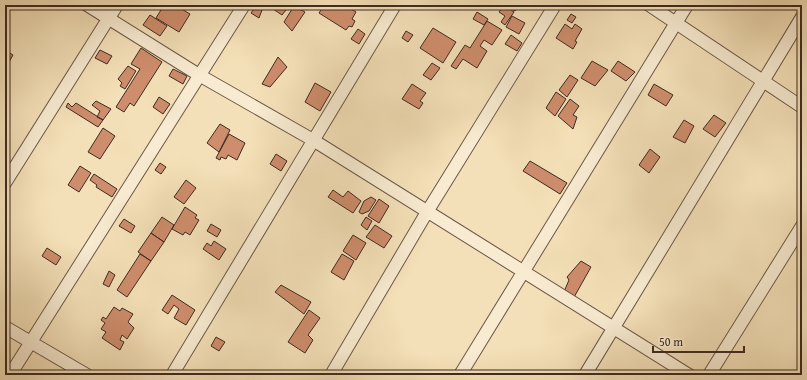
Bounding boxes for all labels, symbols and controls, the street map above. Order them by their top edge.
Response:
scale bar [653,328,744,354]
text: 50 m [659,333,683,350]

